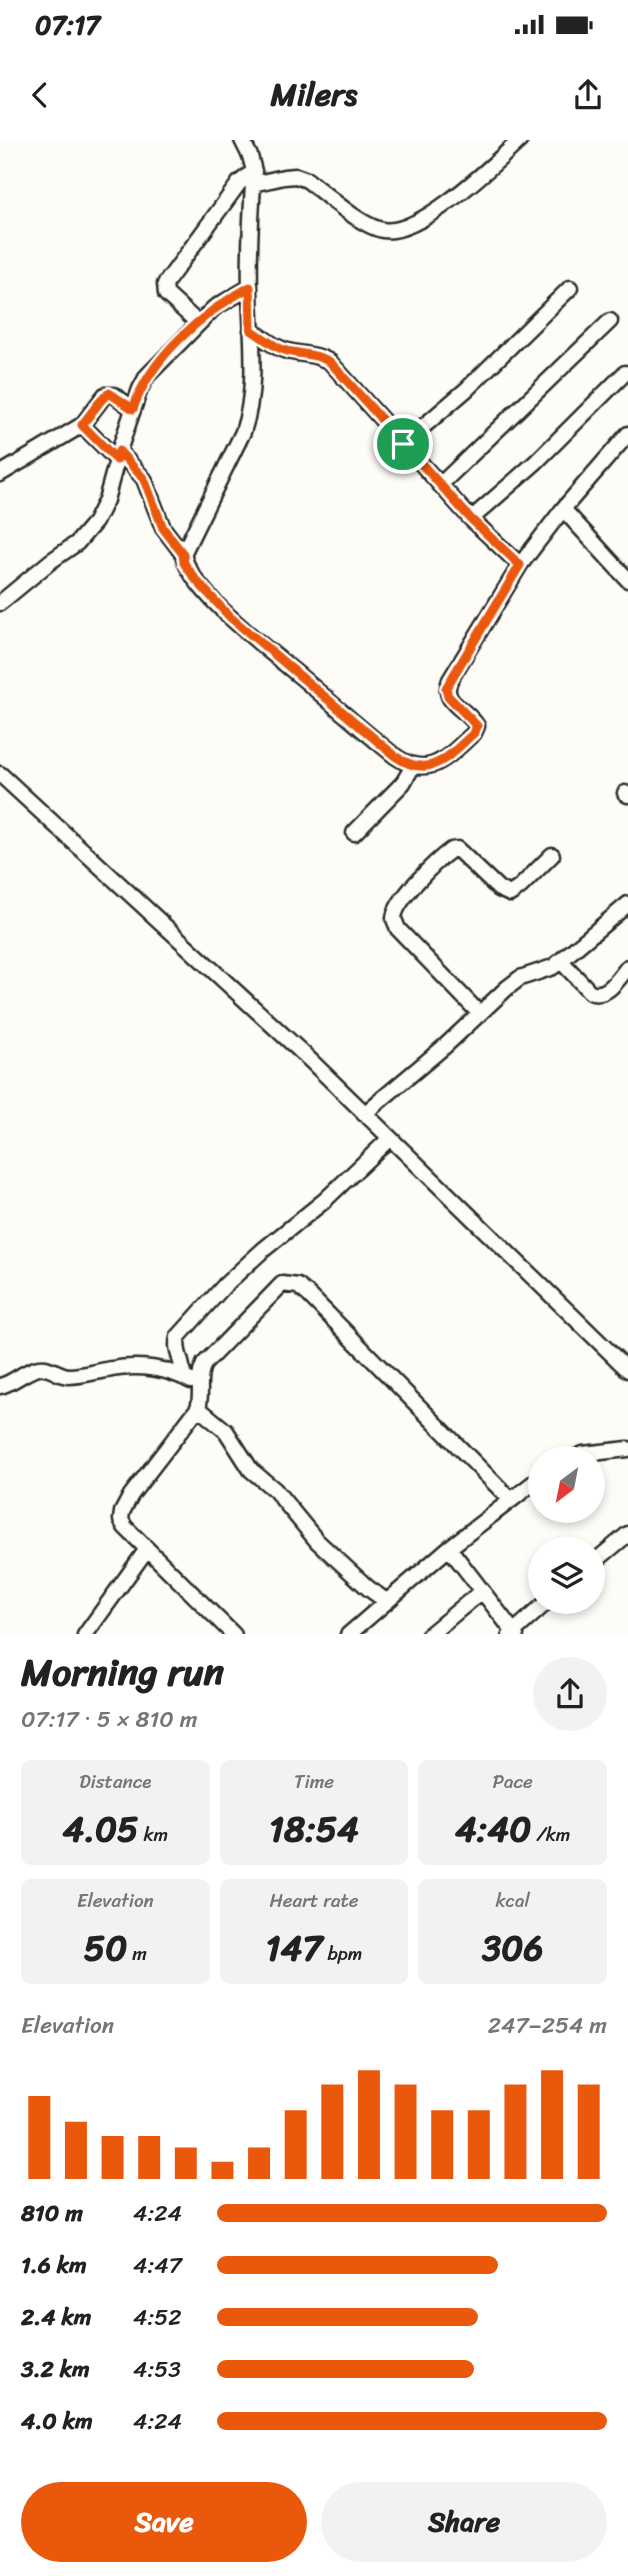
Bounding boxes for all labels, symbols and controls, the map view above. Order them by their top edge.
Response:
text: 07:17 [35,2,100,48]
text: Milers [271,66,357,123]
icon: back [21,76,59,114]
icon: share [569,76,607,114]
pin [373,414,433,474]
icon: arrive [384,425,422,463]
north arrow [528,1446,606,1522]
map controls [528,1446,605,1614]
button: layers [528,1537,605,1614]
text: Morning run [21,1639,224,1706]
button: share [533,1657,607,1731]
text: 07:17 · 5 × 810 m [21,1699,197,1740]
text: Distance [79,1765,151,1798]
text: Time [294,1765,334,1798]
text: Pace [493,1765,533,1798]
text: 4.05 [63,1798,138,1860]
text: 18:54 [269,1798,359,1860]
text: 4:40 [455,1798,531,1860]
text: km [138,1818,168,1851]
text: /km [531,1818,570,1851]
text: Elevation [77,1884,154,1917]
text: Heart rate [269,1884,359,1917]
text: kcal [495,1884,530,1917]
text: 50 [84,1917,127,1979]
text: 147 [266,1917,322,1979]
text: 306 [482,1917,543,1979]
text: m [127,1937,147,1970]
text: bpm [322,1937,362,1970]
text: Elevation [21,2005,114,2046]
text: 247–254 m [488,2005,607,2046]
text: 810 m [21,2193,83,2234]
text: 4:24 [133,2193,182,2234]
text: 1.6 km [21,2245,87,2286]
text: 4:47 [133,2245,182,2286]
text: 2.4 km [21,2297,91,2338]
text: 4:52 [133,2297,182,2338]
text: 3.2 km [21,2349,90,2390]
text: 4:53 [133,2349,181,2390]
text: 4.0 km [21,2401,93,2442]
text: 4:24 [133,2401,182,2442]
button: Save [21,2482,307,2562]
button: Share [321,2482,607,2562]

